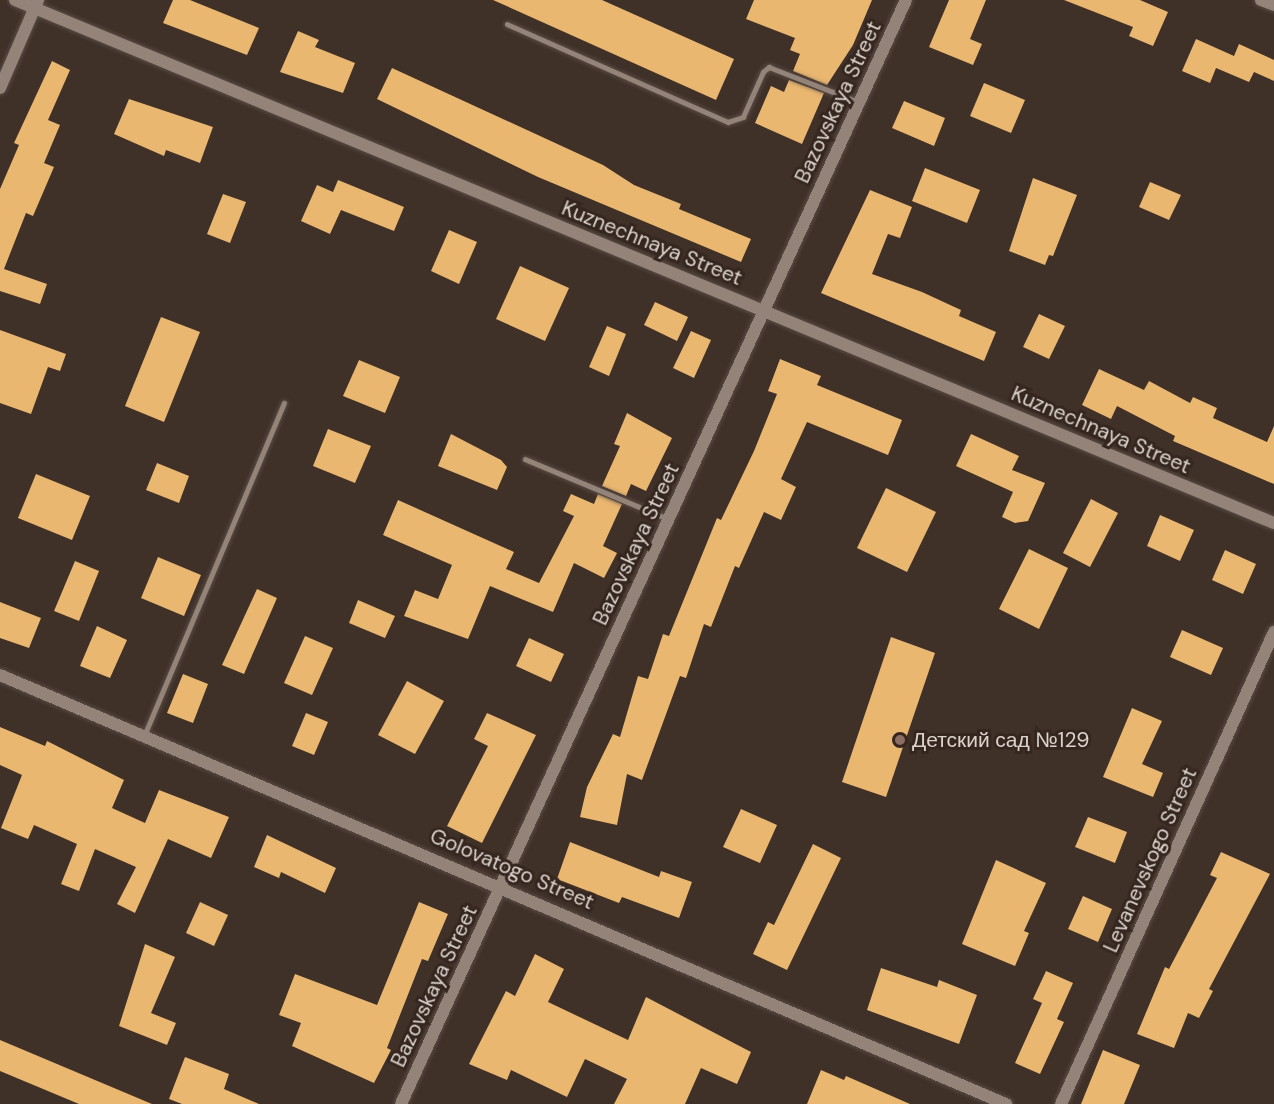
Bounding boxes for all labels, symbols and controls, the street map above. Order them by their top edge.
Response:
street label: Bazovskaya Street [789,17,887,187]
street label: Kuznechnaya Street [558,195,746,291]
street label: Kuznechnaya Street [1008,381,1194,479]
street label: Bazovskaya Street [587,459,685,629]
place label: Детский сад №129 [912,727,1089,753]
marker: Детский сад №129 [893,733,907,747]
street label: Levanevskogo Street [1098,764,1202,956]
street label: Golovatogo Street [426,823,598,915]
street label: Bazovskaya Street [385,901,483,1071]

